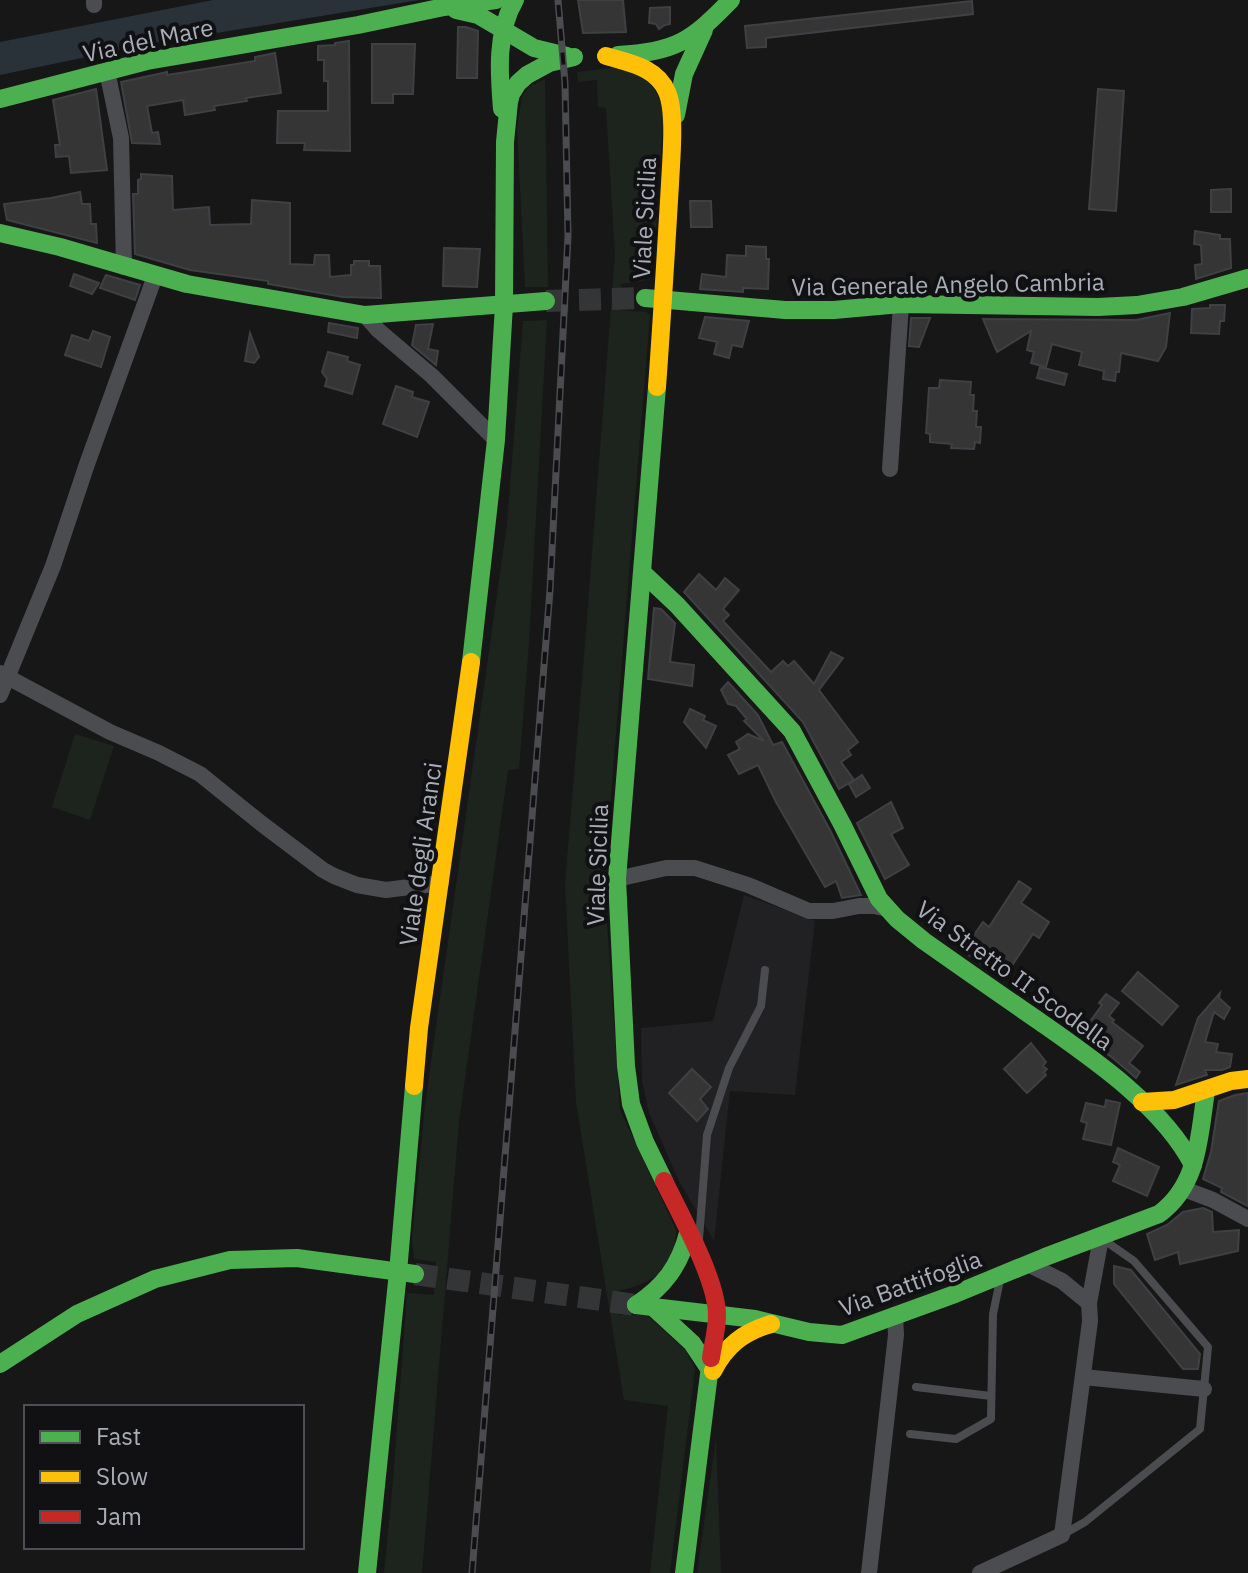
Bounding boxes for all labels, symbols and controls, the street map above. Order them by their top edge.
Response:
street label: Via del Mare [80,11,216,69]
street label: Viale Sicilia [625,156,663,280]
street label: Via Generale Angelo Cambria [791,265,1105,303]
street label: Viale degli Aranci [391,760,449,948]
street label: Viale Sicilia [579,803,615,927]
street label: Via Stretto II Scodella [910,893,1120,1057]
street label: Via Battifoglia [834,1242,986,1324]
legend [24,1405,304,1549]
text: Fast [96,1420,141,1452]
text: Slow [96,1460,148,1492]
text: Jam [96,1500,142,1532]

